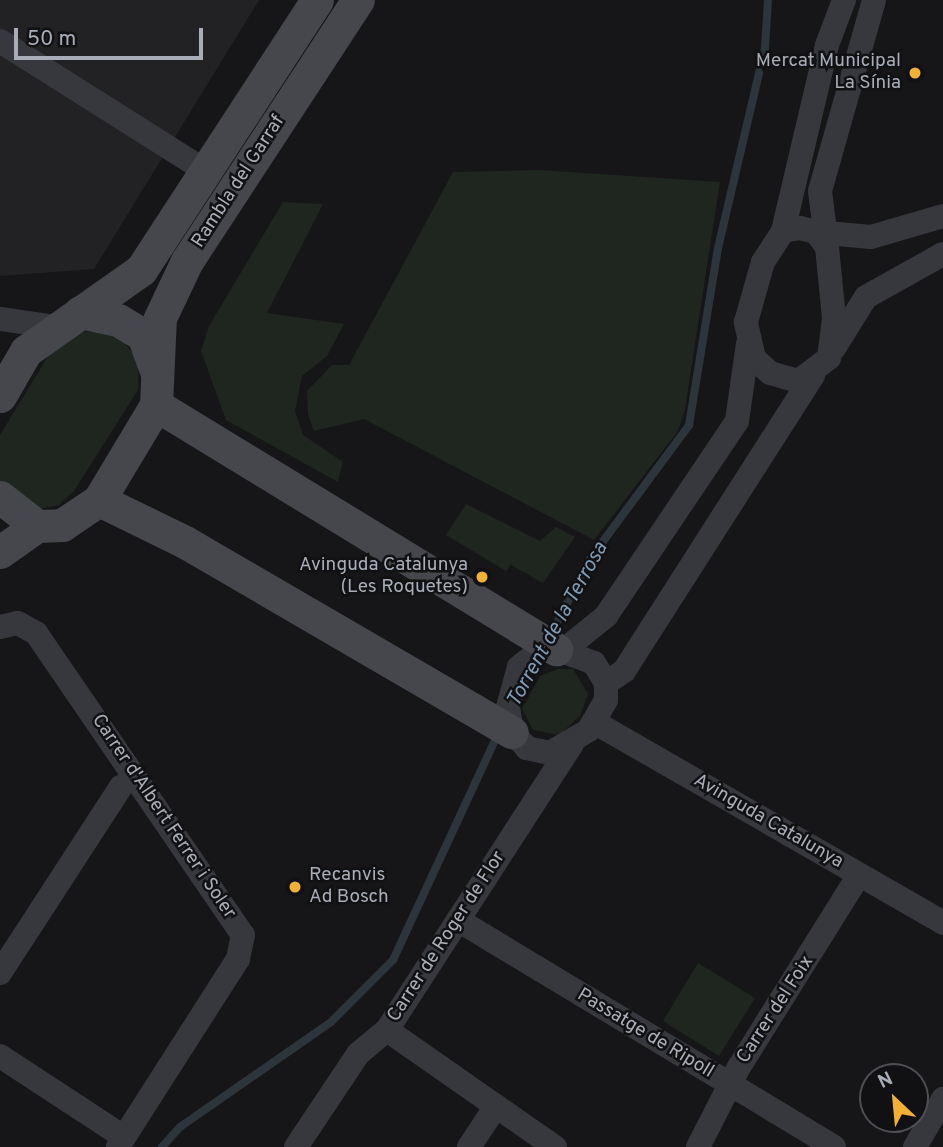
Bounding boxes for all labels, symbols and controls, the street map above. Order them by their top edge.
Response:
scale bar [18,14,206,58]
text: 50 m [27,26,76,53]
place label: Mercat Municipal La Sínia [756,51,901,95]
marker: Mercat Municipal La Sínia [907,65,923,81]
street label: Rambla del Garraf [188,112,290,252]
water label: Torrent de la Terrosa [502,538,614,712]
place label: Avinguda Catalunya (Les Roquetes) [299,555,468,599]
marker: Avinguda Catalunya (Les Roquetes) [474,569,490,585]
street label: Carrer d'Albert Ferrer i Soler [86,710,240,924]
street label: Avinguda Catalunya [689,770,847,874]
street label: Carrer de Roger de Flor [383,847,511,1027]
place label: Recanvis Ad Bosch [309,865,389,909]
marker: Recanvis Ad Bosch [287,879,303,895]
street label: Carrer del Foix [733,952,819,1068]
street label: Passatge de Ripoll [572,984,718,1084]
north arrow [859,1063,929,1133]
text: N [874,1067,897,1095]

